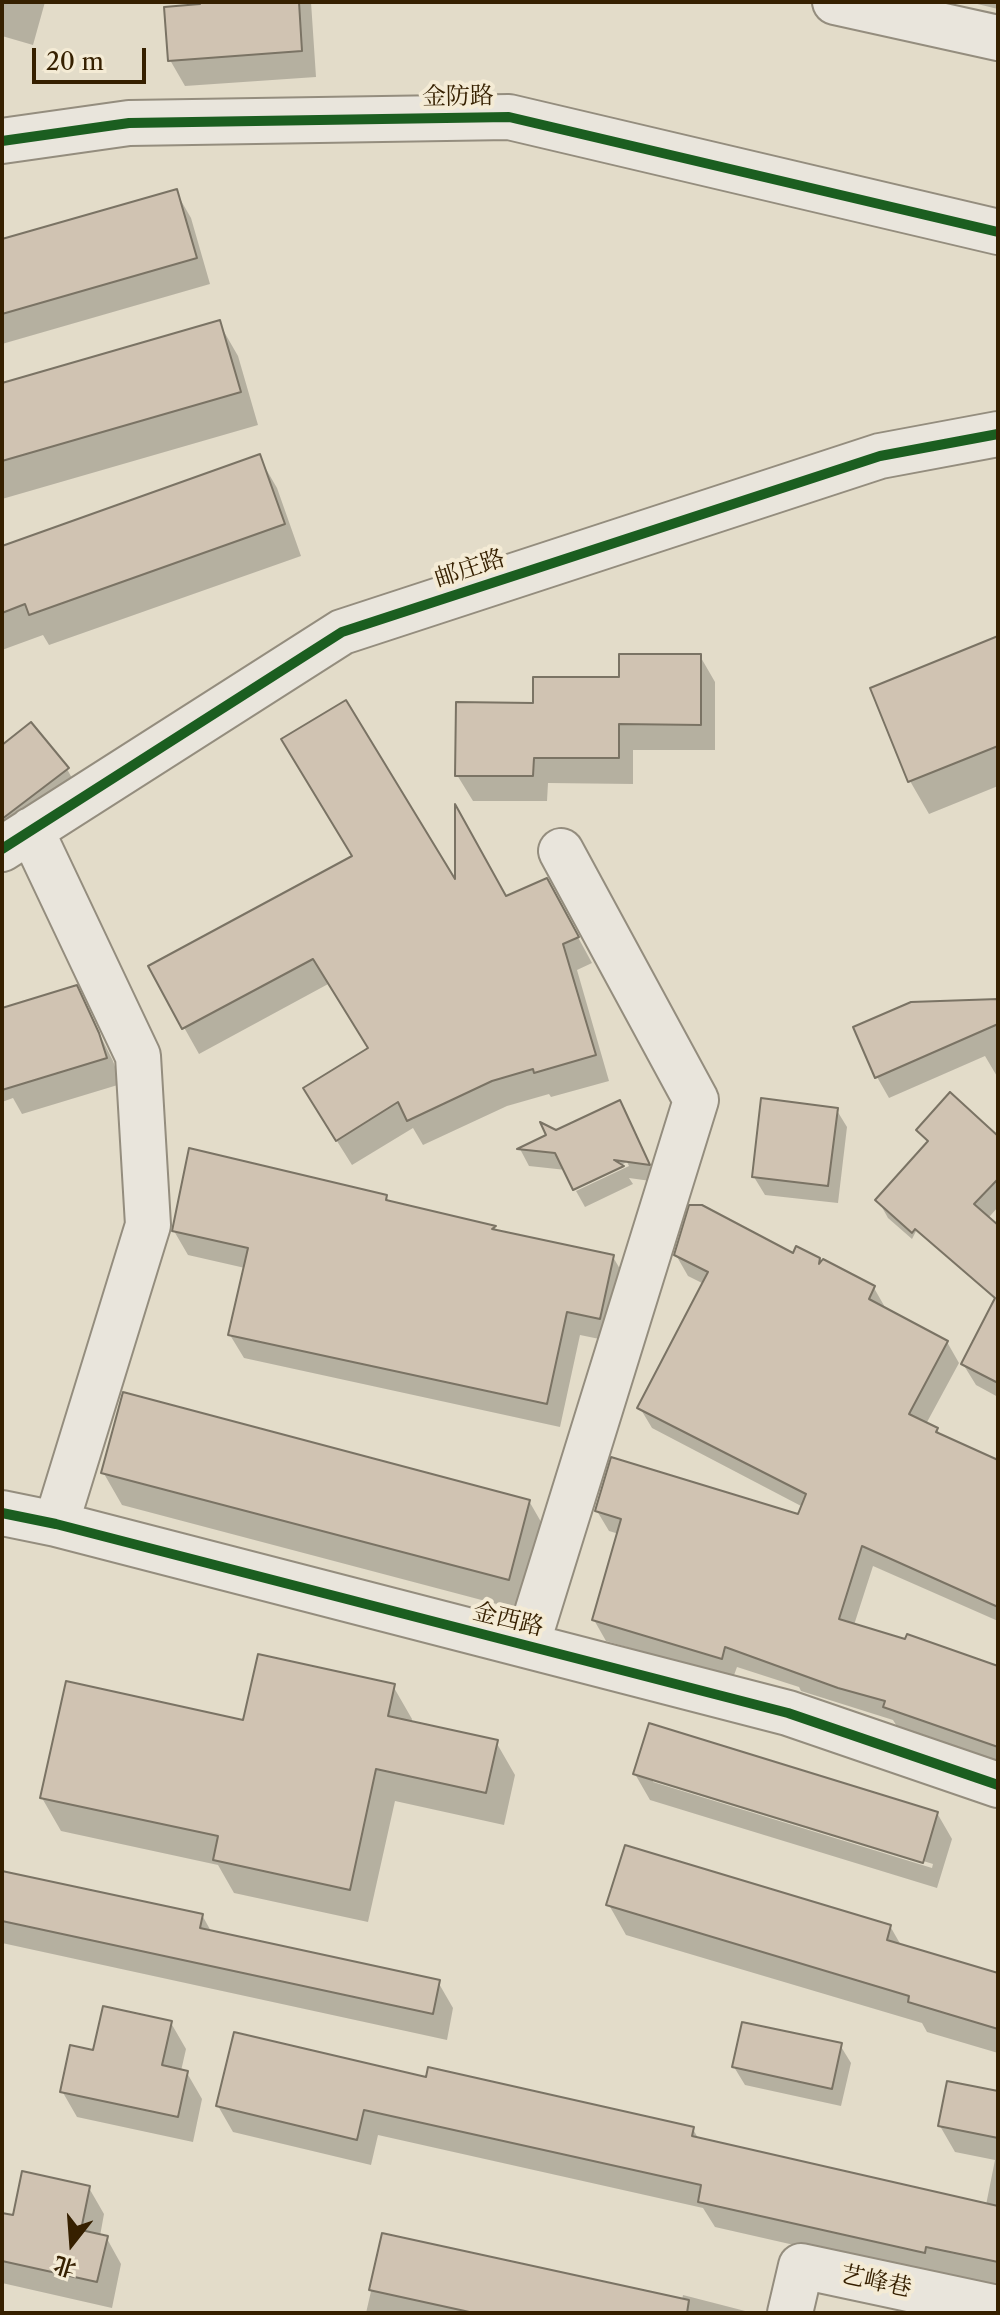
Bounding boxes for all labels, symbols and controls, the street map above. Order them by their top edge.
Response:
scale bar [36,32,150,82]
text: 20 m [46,47,104,76]
street label: 金防路 [422,82,494,112]
street label: 邮庄路 [431,544,509,594]
street label: 金西路 [470,1597,546,1643]
north arrow [32,2203,112,2283]
text: 北 [50,2250,79,2283]
street label: 艺峰巷 [838,2260,914,2304]

